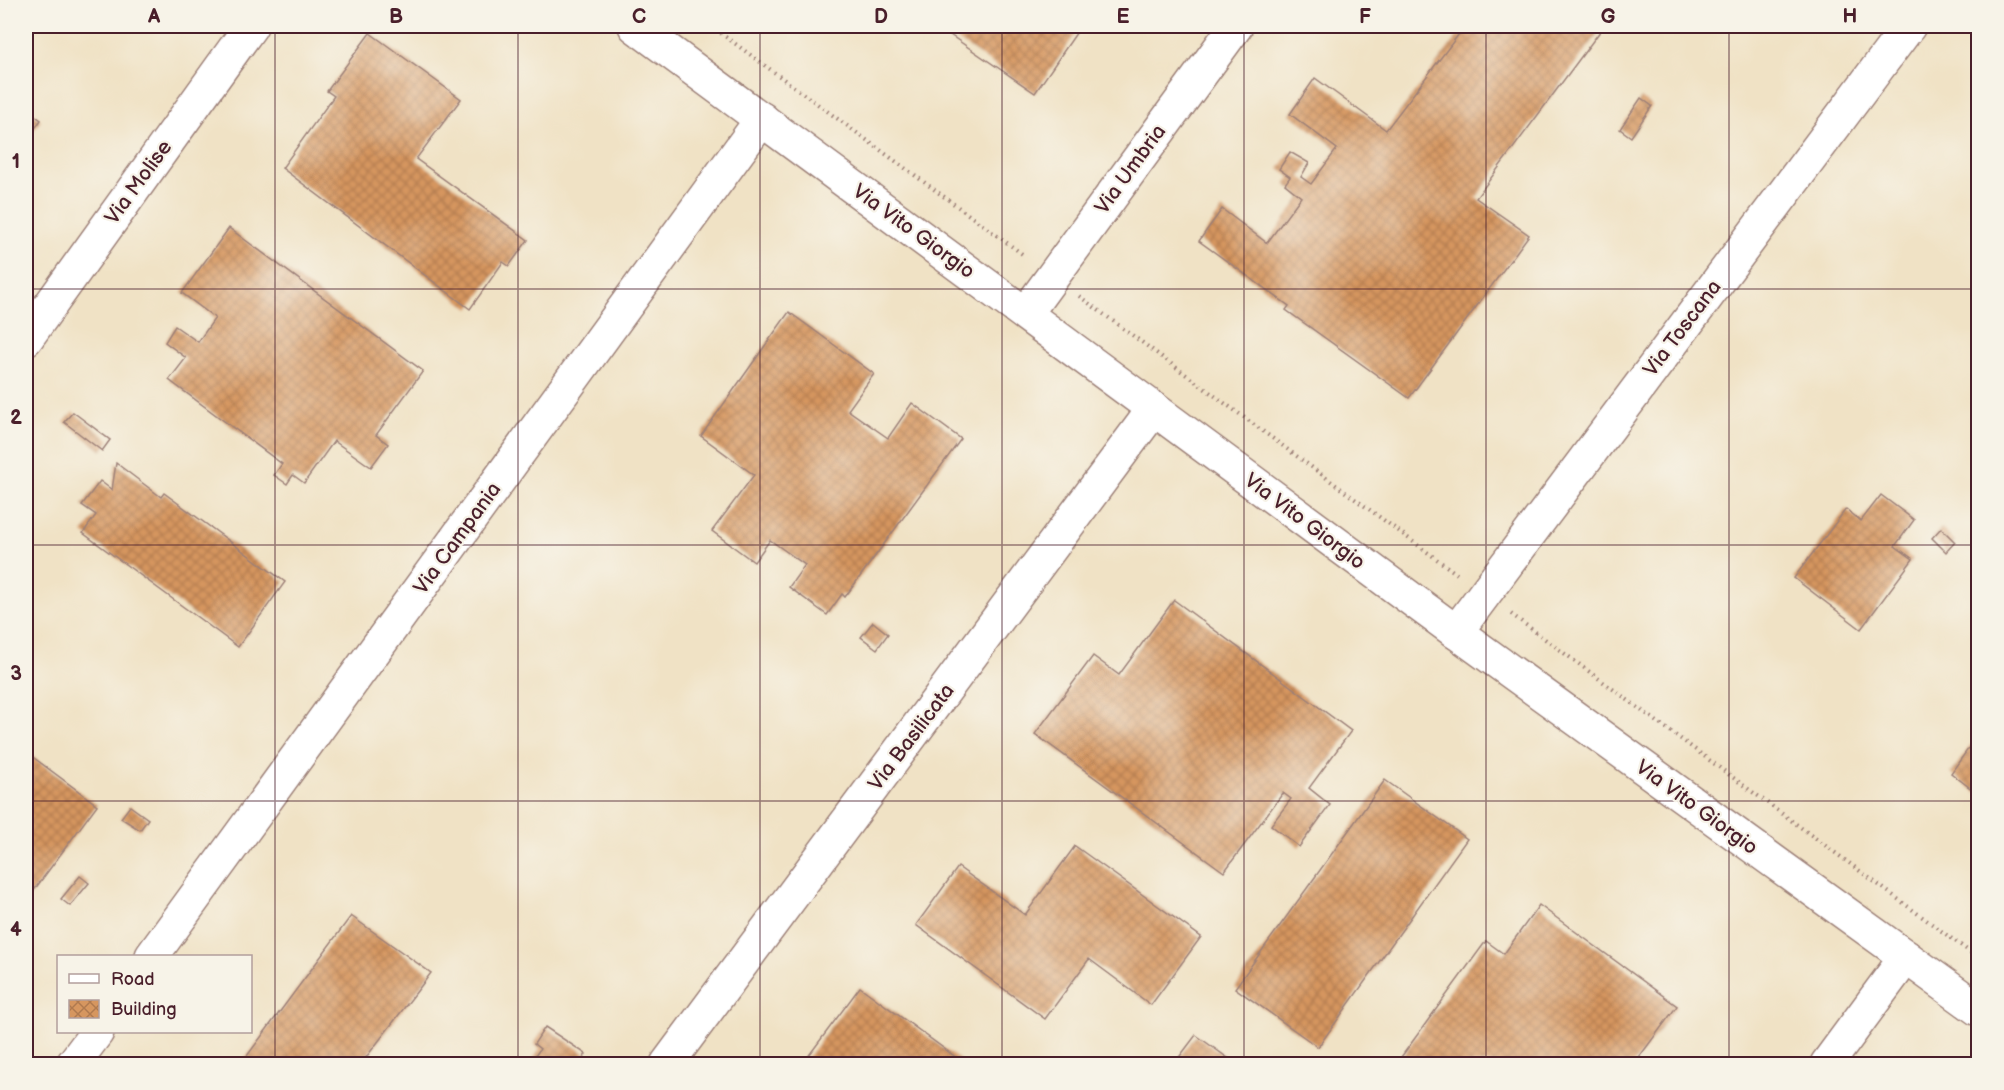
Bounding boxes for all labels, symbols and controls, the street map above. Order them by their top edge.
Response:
text: A [147,5,161,29]
text: B [389,5,403,29]
text: C [632,5,646,29]
text: D [874,5,888,29]
text: E [1117,5,1130,29]
text: F [1359,5,1371,29]
text: G [1601,5,1616,29]
text: H [1843,5,1857,29]
street label: Via Umbria [1090,120,1171,219]
street label: Via Molise [100,135,177,229]
text: 1 [12,150,20,174]
street label: Via Vito Giorgio [848,179,980,284]
street label: Via Toscana [1638,275,1727,381]
text: 2 [10,406,22,430]
street label: Via Vito Giorgio [1239,468,1370,575]
street label: Via Campania [408,477,506,599]
text: 3 [10,662,22,686]
street label: Via Basilicata [863,679,960,796]
street label: Via Vito Giorgio [1631,755,1763,860]
text: 4 [10,918,22,942]
legend [57,955,252,1033]
text: Road [111,969,155,990]
text: Building [111,999,177,1020]

